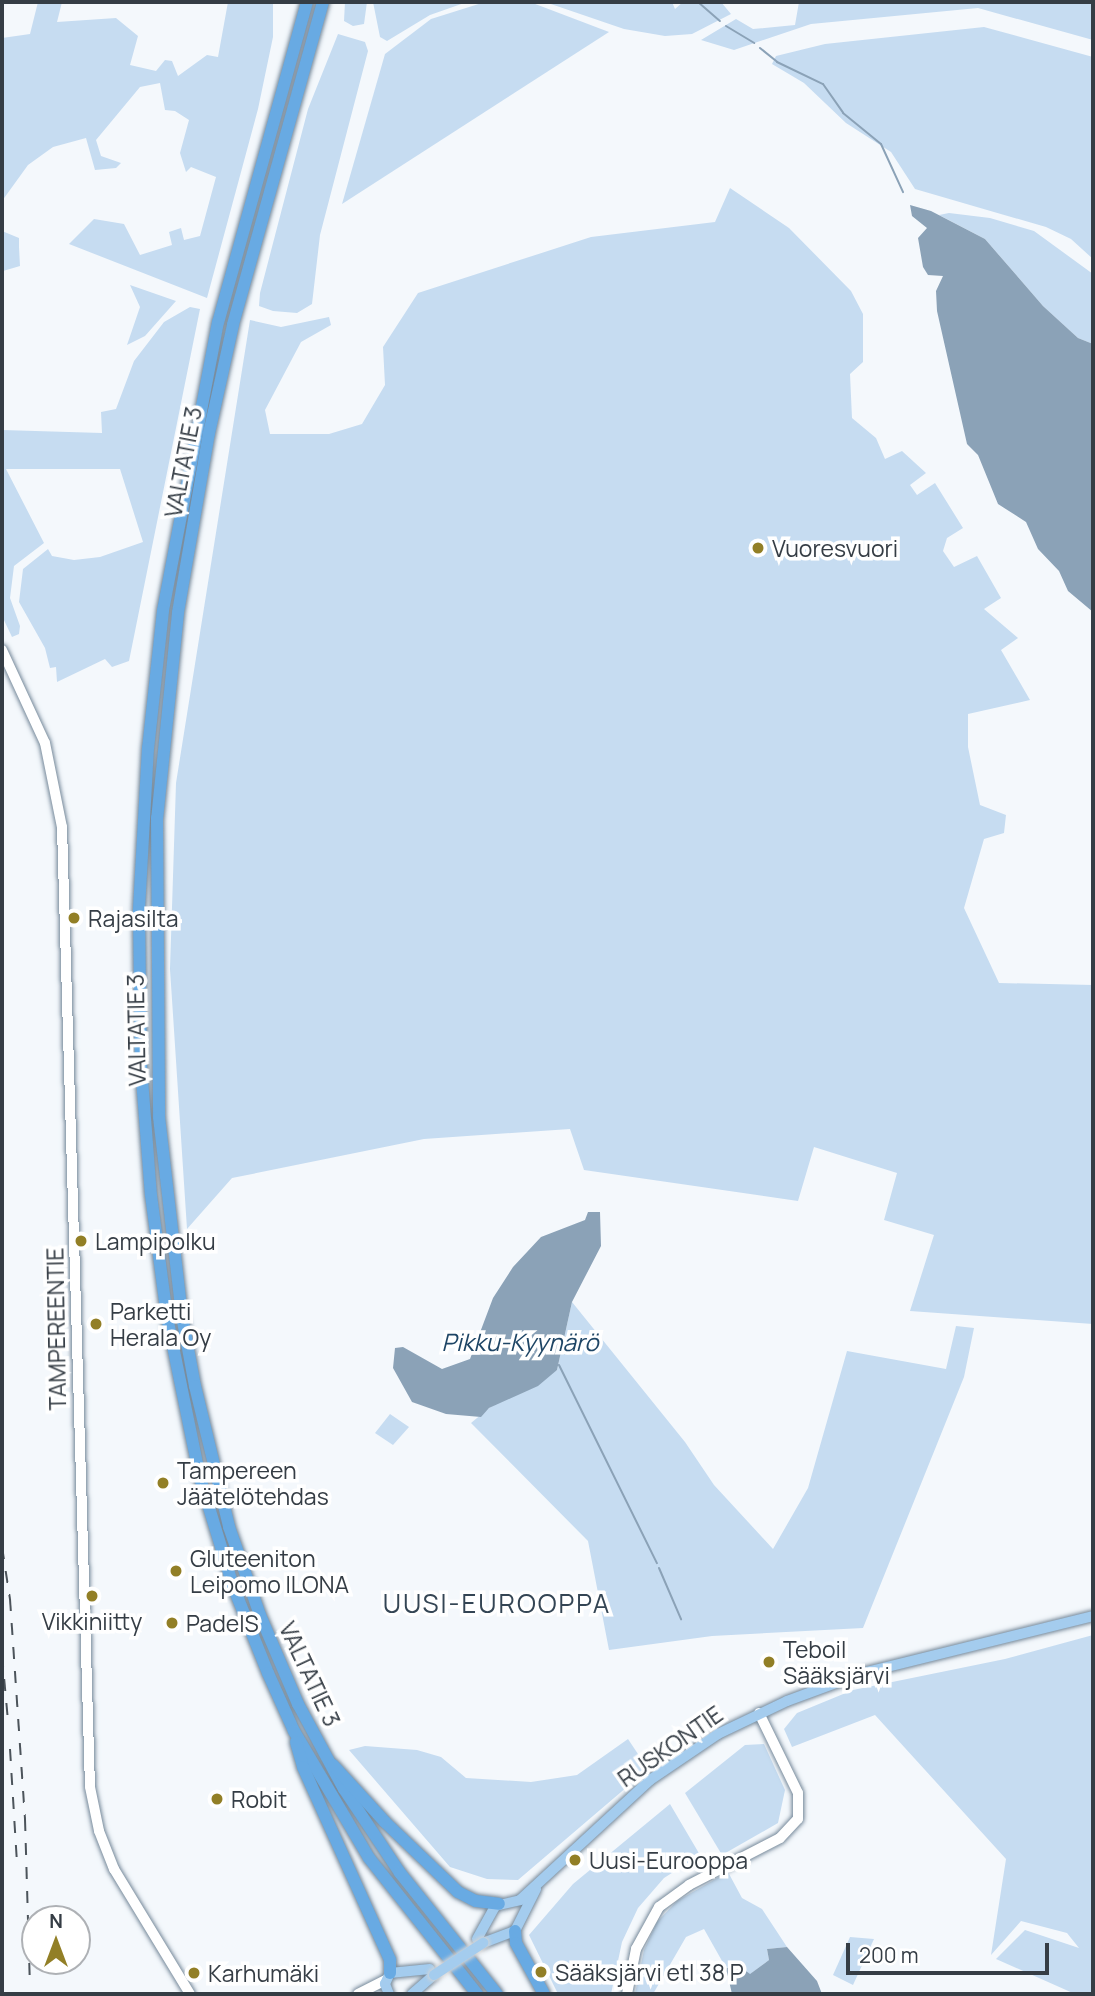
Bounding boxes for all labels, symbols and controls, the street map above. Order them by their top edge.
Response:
street label: VALTATIE 3 [159,404,207,520]
place label: Vuoresvuori [772,534,898,562]
marker: Vuoresvuori [750,540,766,556]
place label: Rajasilta [88,904,179,932]
marker: Rajasilta [66,910,82,926]
street label: VALTATIE 3 [121,974,151,1086]
place label: Lampipolku [95,1227,216,1255]
marker: Lampipolku [73,1233,89,1249]
street label: TAMPEREENTIE [41,1247,71,1411]
place label: Parketti Herala Oy [110,1297,211,1351]
marker: Parketti Herala Oy [88,1316,104,1332]
water label: Pikku-Kyynärö [442,1328,598,1356]
place label: Tampereen Jäätelötehdas [177,1456,329,1510]
marker: Tampereen Jäätelötehdas [155,1475,171,1491]
place label: Gluteeniton Leipomo ILONA [190,1544,349,1598]
marker: Gluteeniton Leipomo ILONA [168,1563,184,1579]
marker: Vikkiniitty [84,1588,100,1604]
district label: UUSI-EUROOPPA [384,1588,610,1620]
place label: Vikkiniitty [42,1607,142,1635]
place label: PadelS [186,1609,259,1637]
marker: PadelS [164,1615,180,1631]
street label: VALTATIE 3 [274,1617,346,1731]
place label: Teboil Sääksjärvi [783,1635,890,1689]
marker: Teboil Sääksjärvi [761,1654,777,1670]
street label: RUSKONTIE [612,1700,728,1792]
place label: Robit [231,1785,287,1813]
marker: Robit [209,1791,225,1807]
place label: Uusi-Eurooppa [589,1846,748,1874]
marker: Uusi-Eurooppa [567,1852,583,1868]
north arrow [21,1905,91,1975]
text: N [49,1908,63,1934]
scale bar [850,1930,1053,1974]
text: 200 m [859,1941,919,1969]
place label: Sääksjärvi etl 38 P [555,1958,744,1986]
place label: Karhumäki [208,1959,319,1987]
marker: Sääksjärvi etl 38 P [533,1964,549,1980]
marker: Karhumäki [186,1965,202,1981]

